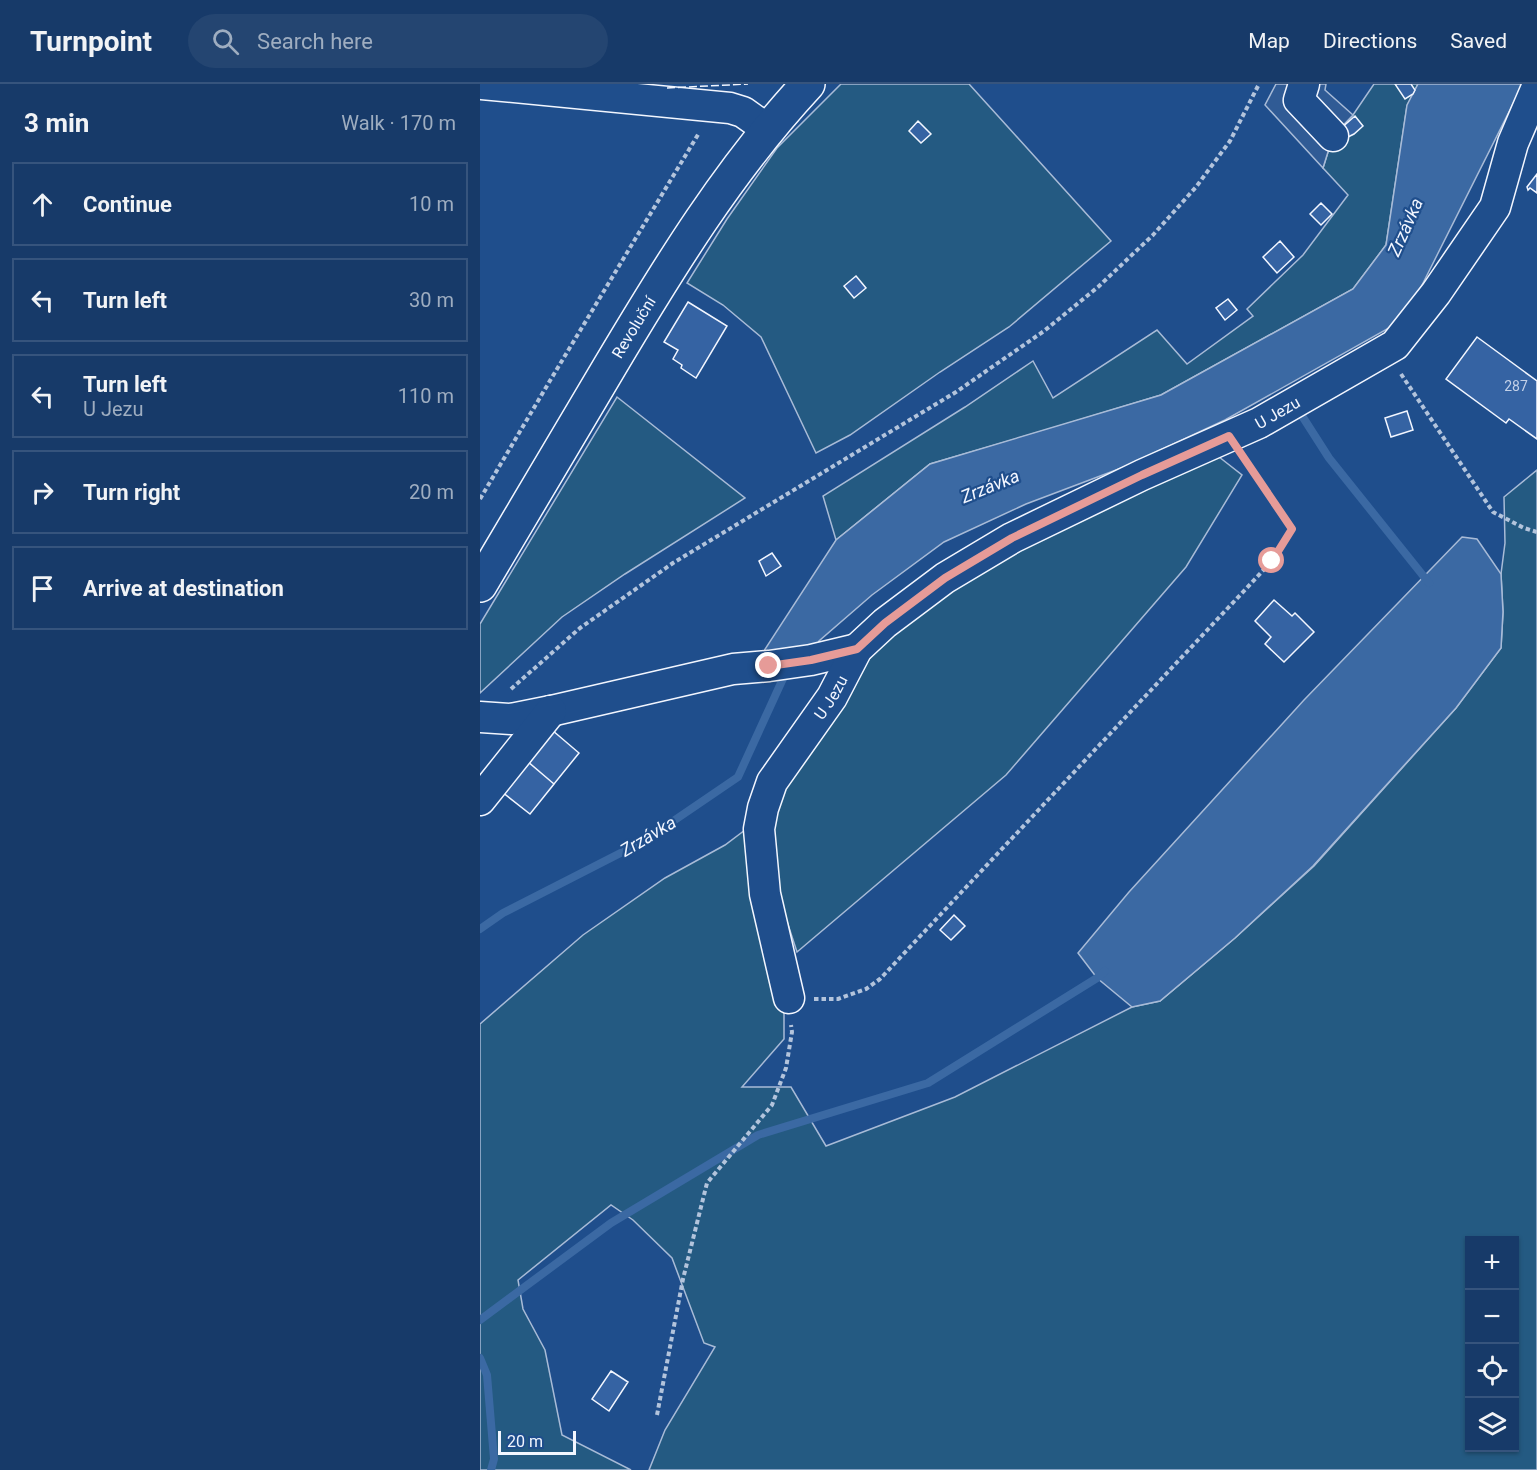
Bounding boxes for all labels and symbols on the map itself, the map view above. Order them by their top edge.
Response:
water label: Zrzávka [1383,195,1427,260]
street label: Revoluční [607,292,660,362]
house number: 287 [1504,378,1528,394]
street label: U Jezu [1252,392,1303,433]
water label: Zrzávka [957,465,1022,508]
route start [1258,547,1284,573]
route end [755,652,781,678]
street label: U Jezu [810,672,851,723]
water label: Zrzávka [615,811,680,861]
scale bar [498,1428,576,1456]

